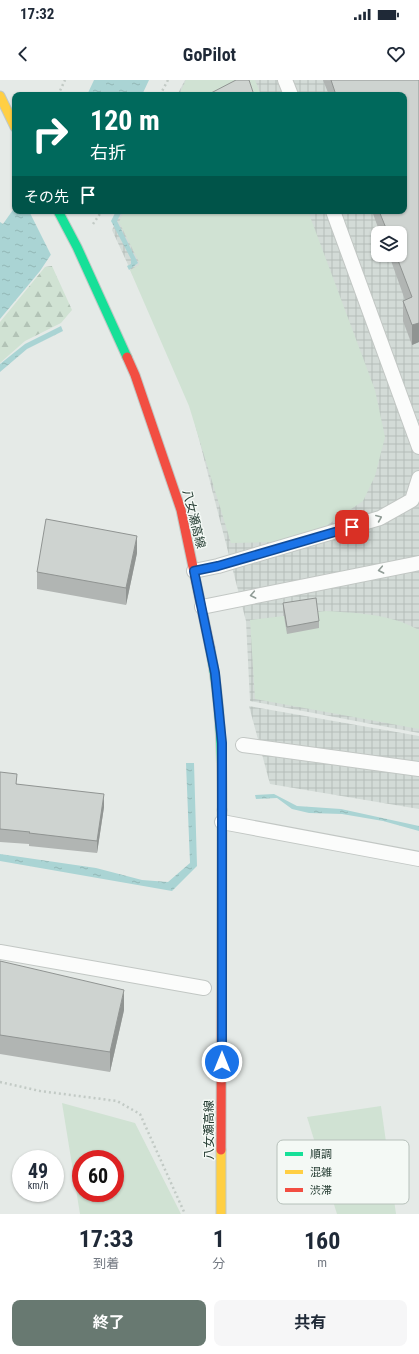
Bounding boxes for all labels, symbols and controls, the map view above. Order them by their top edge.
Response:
text: 17:32 [20,5,54,23]
icon: back [12,43,34,65]
icon: heart [385,43,407,65]
text: GoPilot [183,44,236,65]
text: 120 m [90,104,160,137]
icon: right [24,108,76,160]
text: 右折 [90,142,126,163]
icon: arrive [77,184,99,206]
text: その先 [24,188,69,206]
map controls [371,226,407,262]
button: layers [371,226,407,262]
street label: 八女瀬高線 [180,488,208,550]
pin [335,510,369,544]
one-way arrow [375,515,383,523]
icon: arrive [341,516,363,538]
one-way arrow [378,565,384,574]
one-way arrow [250,591,256,599]
position arrow [201,1041,243,1083]
street label: 八女瀬高線 [202,1100,216,1160]
legend [277,1140,409,1204]
text: 順調 [310,1148,332,1161]
speed limit sign: 60 [72,1150,124,1202]
text: 49 [28,1159,48,1183]
text: 混雑 [310,1166,332,1179]
text: km/h [28,1180,48,1191]
text: 渋滞 [310,1184,332,1197]
text: 17:33 [79,1225,134,1253]
text: 1 [213,1225,225,1253]
text: 160 [304,1227,340,1255]
text: m [317,1255,327,1270]
text: 到着 [93,1256,119,1271]
text: 分 [212,1256,225,1271]
button: 終了 [12,1300,206,1346]
button: 共有 [214,1300,407,1346]

